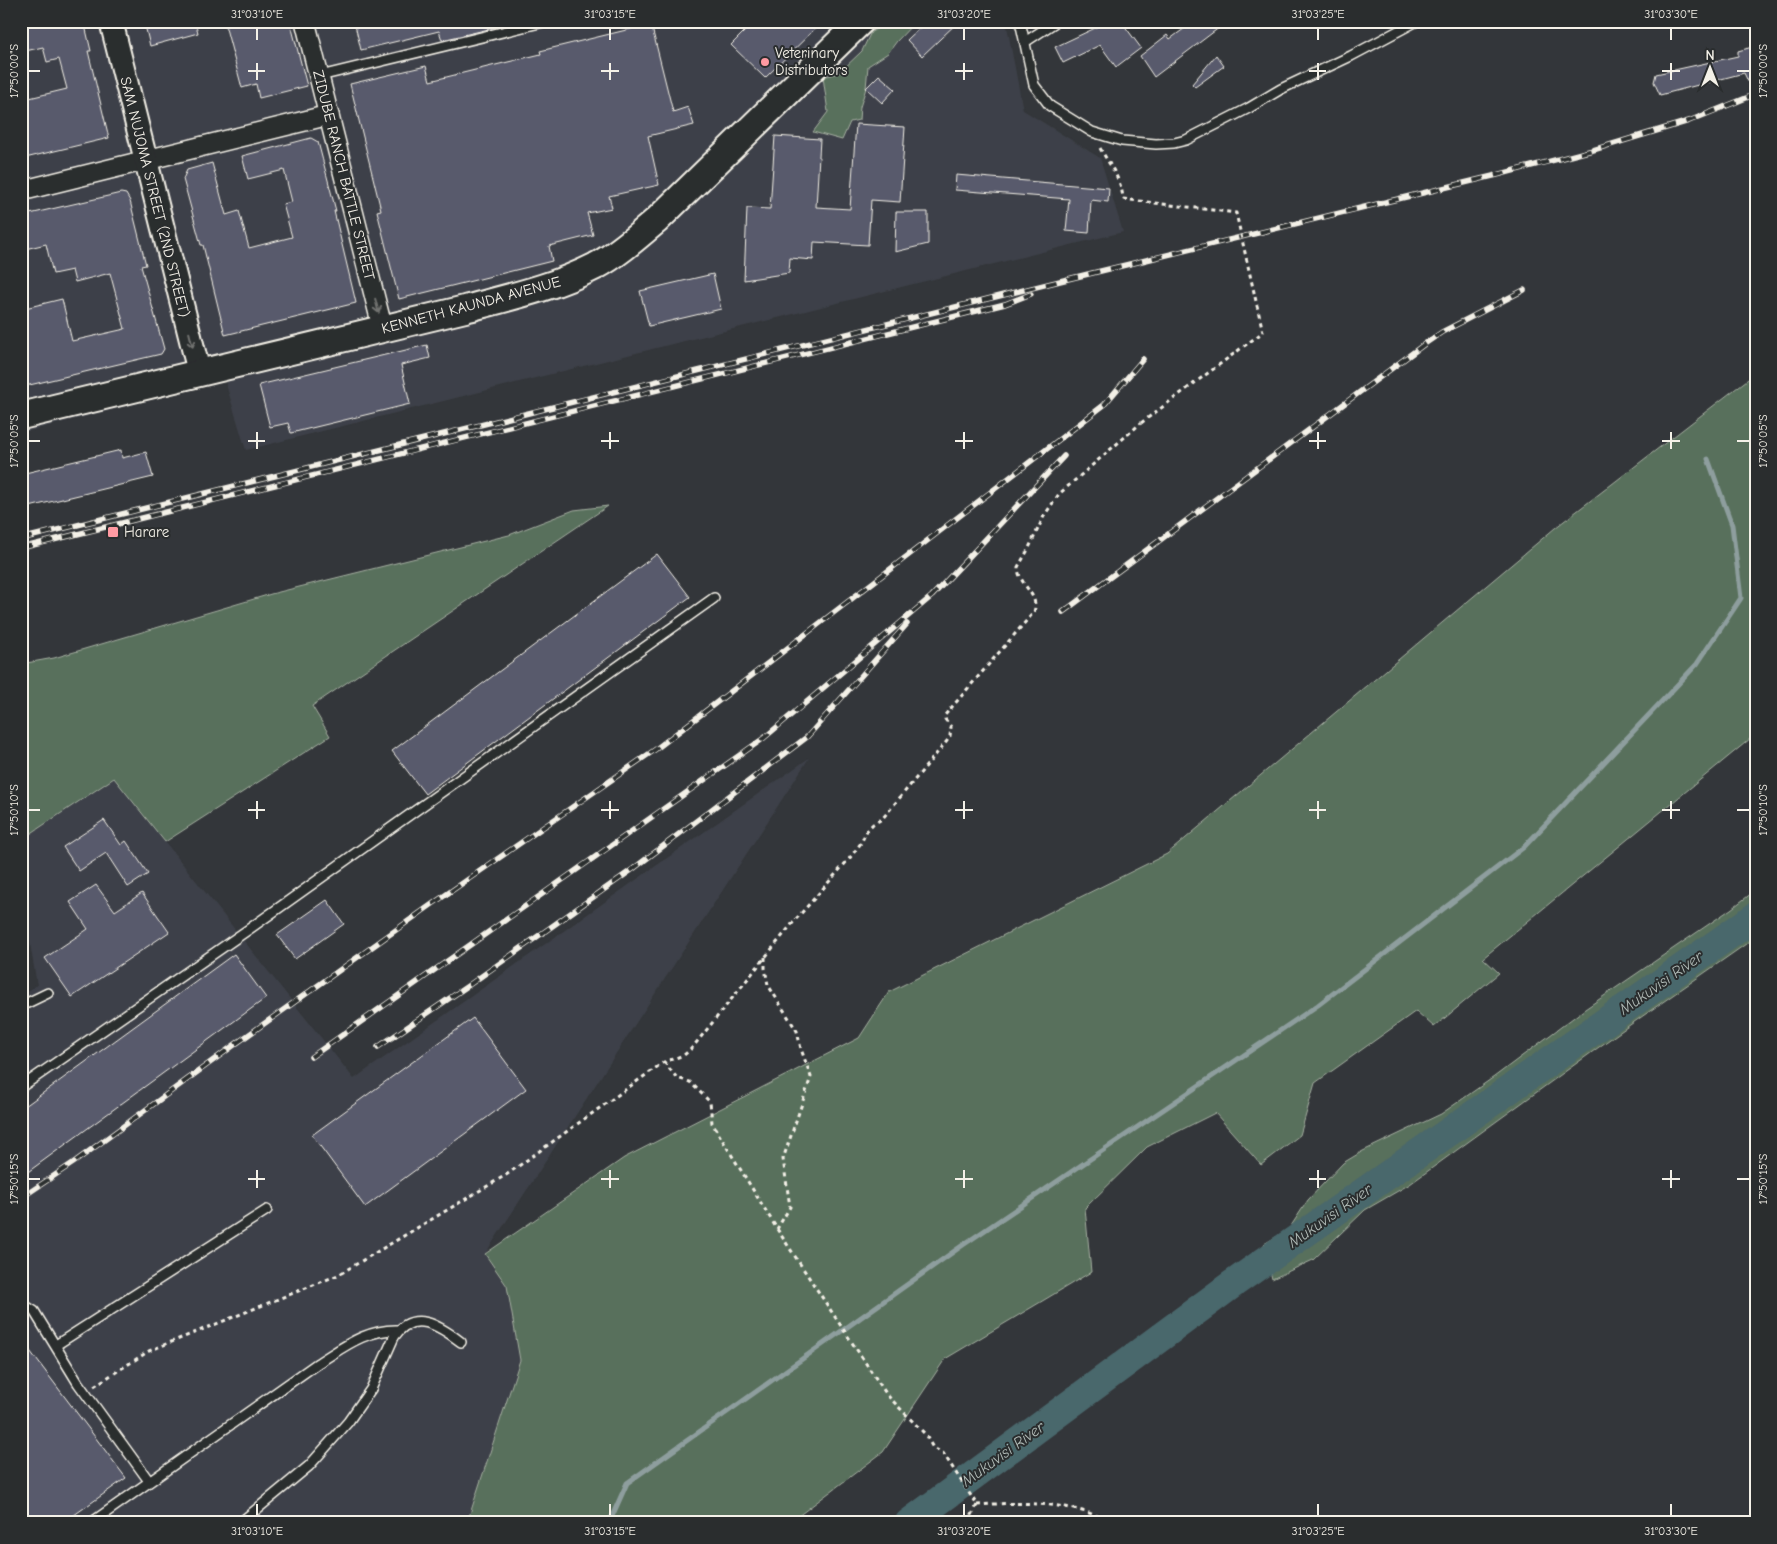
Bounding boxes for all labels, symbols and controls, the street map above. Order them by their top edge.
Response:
text: 31°03'10"E [231,7,283,21]
text: 31°03'15"E [584,7,636,21]
text: 31°03'20"E [937,7,991,21]
text: 31°03'25"E [1292,7,1344,21]
text: 31°03'30"E [1644,7,1698,21]
north arrow [1684,42,1734,92]
text: 17°50'00"S [7,44,21,98]
place label: Veterinary Distributors [775,44,847,79]
text: 17°50'00"S [1756,44,1770,98]
text: N [1705,47,1715,64]
marker: Veterinary Distributors [759,56,771,68]
street label: ZIDUBE RANCH BATTLE STREET [309,68,379,282]
street label: SAM NUJOMA STREET (2ND STREET) [116,75,194,319]
street label: KENNETH KAUNDA AVENUE [379,272,563,338]
one-way arrow [373,297,383,313]
one-way arrow [187,332,196,348]
text: 17°50'05"S [7,414,21,468]
text: 17°50'05"S [1756,414,1770,468]
place label: Harare [124,523,170,541]
marker: Harare [106,525,120,539]
text: 17°50'10"S [7,784,21,836]
text: 17°50'10"S [1756,784,1770,836]
water label: Mukuvisi River [1615,947,1707,1019]
text: 17°50'15"S [7,1153,21,1204]
text: 17°50'15"S [1756,1153,1770,1204]
water label: Mukuvisi River [1284,1180,1376,1252]
water label: Mukuvisi River [957,1417,1049,1491]
text: 31°03'10"E [231,1524,283,1538]
text: 31°03'15"E [584,1524,636,1538]
text: 31°03'20"E [937,1524,991,1538]
text: 31°03'25"E [1292,1524,1344,1538]
text: 31°03'30"E [1644,1524,1698,1538]

